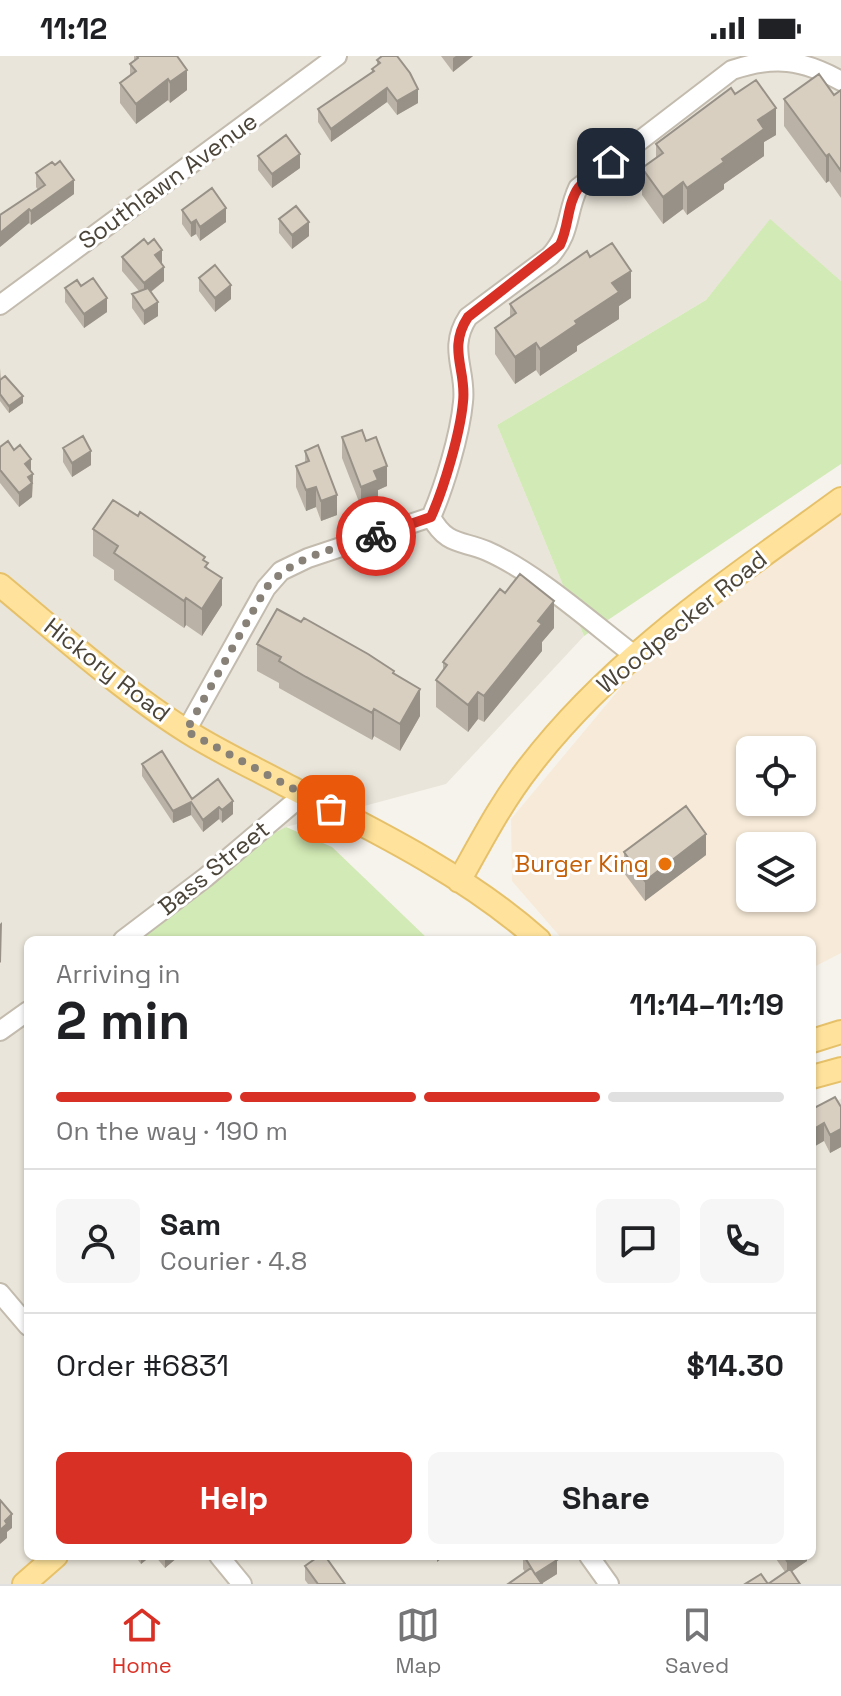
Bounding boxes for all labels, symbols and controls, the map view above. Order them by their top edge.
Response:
text: 11:12 [40,9,107,48]
street label: Southlawn Avenue [72,105,263,256]
pin [577,128,645,196]
icon: home [589,140,633,184]
courier [336,496,416,576]
icon: bike [354,514,398,558]
street label: Woodpecker Road [590,543,773,700]
street label: Hickory Road [38,611,177,729]
map controls [736,736,816,912]
button: locate [736,736,816,816]
pin [297,775,365,843]
icon: bag [309,787,353,831]
street label: Bass Street [152,813,276,922]
button: layers [736,832,816,912]
place label: Burger King [514,848,649,879]
marker: Burger King [656,855,674,873]
text: Arriving in [56,957,180,991]
text: 11:14–11:19 [630,985,784,1024]
text: 2 min [56,988,190,1054]
text: On the way · 190 m [56,1114,288,1148]
button: person [56,1199,140,1283]
button: chat [596,1199,680,1283]
button: phone [700,1199,784,1283]
text: Sam [160,1205,221,1244]
text: Courier · 4.8 [160,1244,307,1278]
text: Order #6831 [56,1346,229,1385]
text: $14.30 [687,1346,784,1385]
button: Help [56,1452,412,1544]
button: Share [428,1452,784,1544]
tab: Home [112,1603,172,1679]
tab: Map [395,1603,441,1679]
tab: Saved [665,1603,729,1679]

